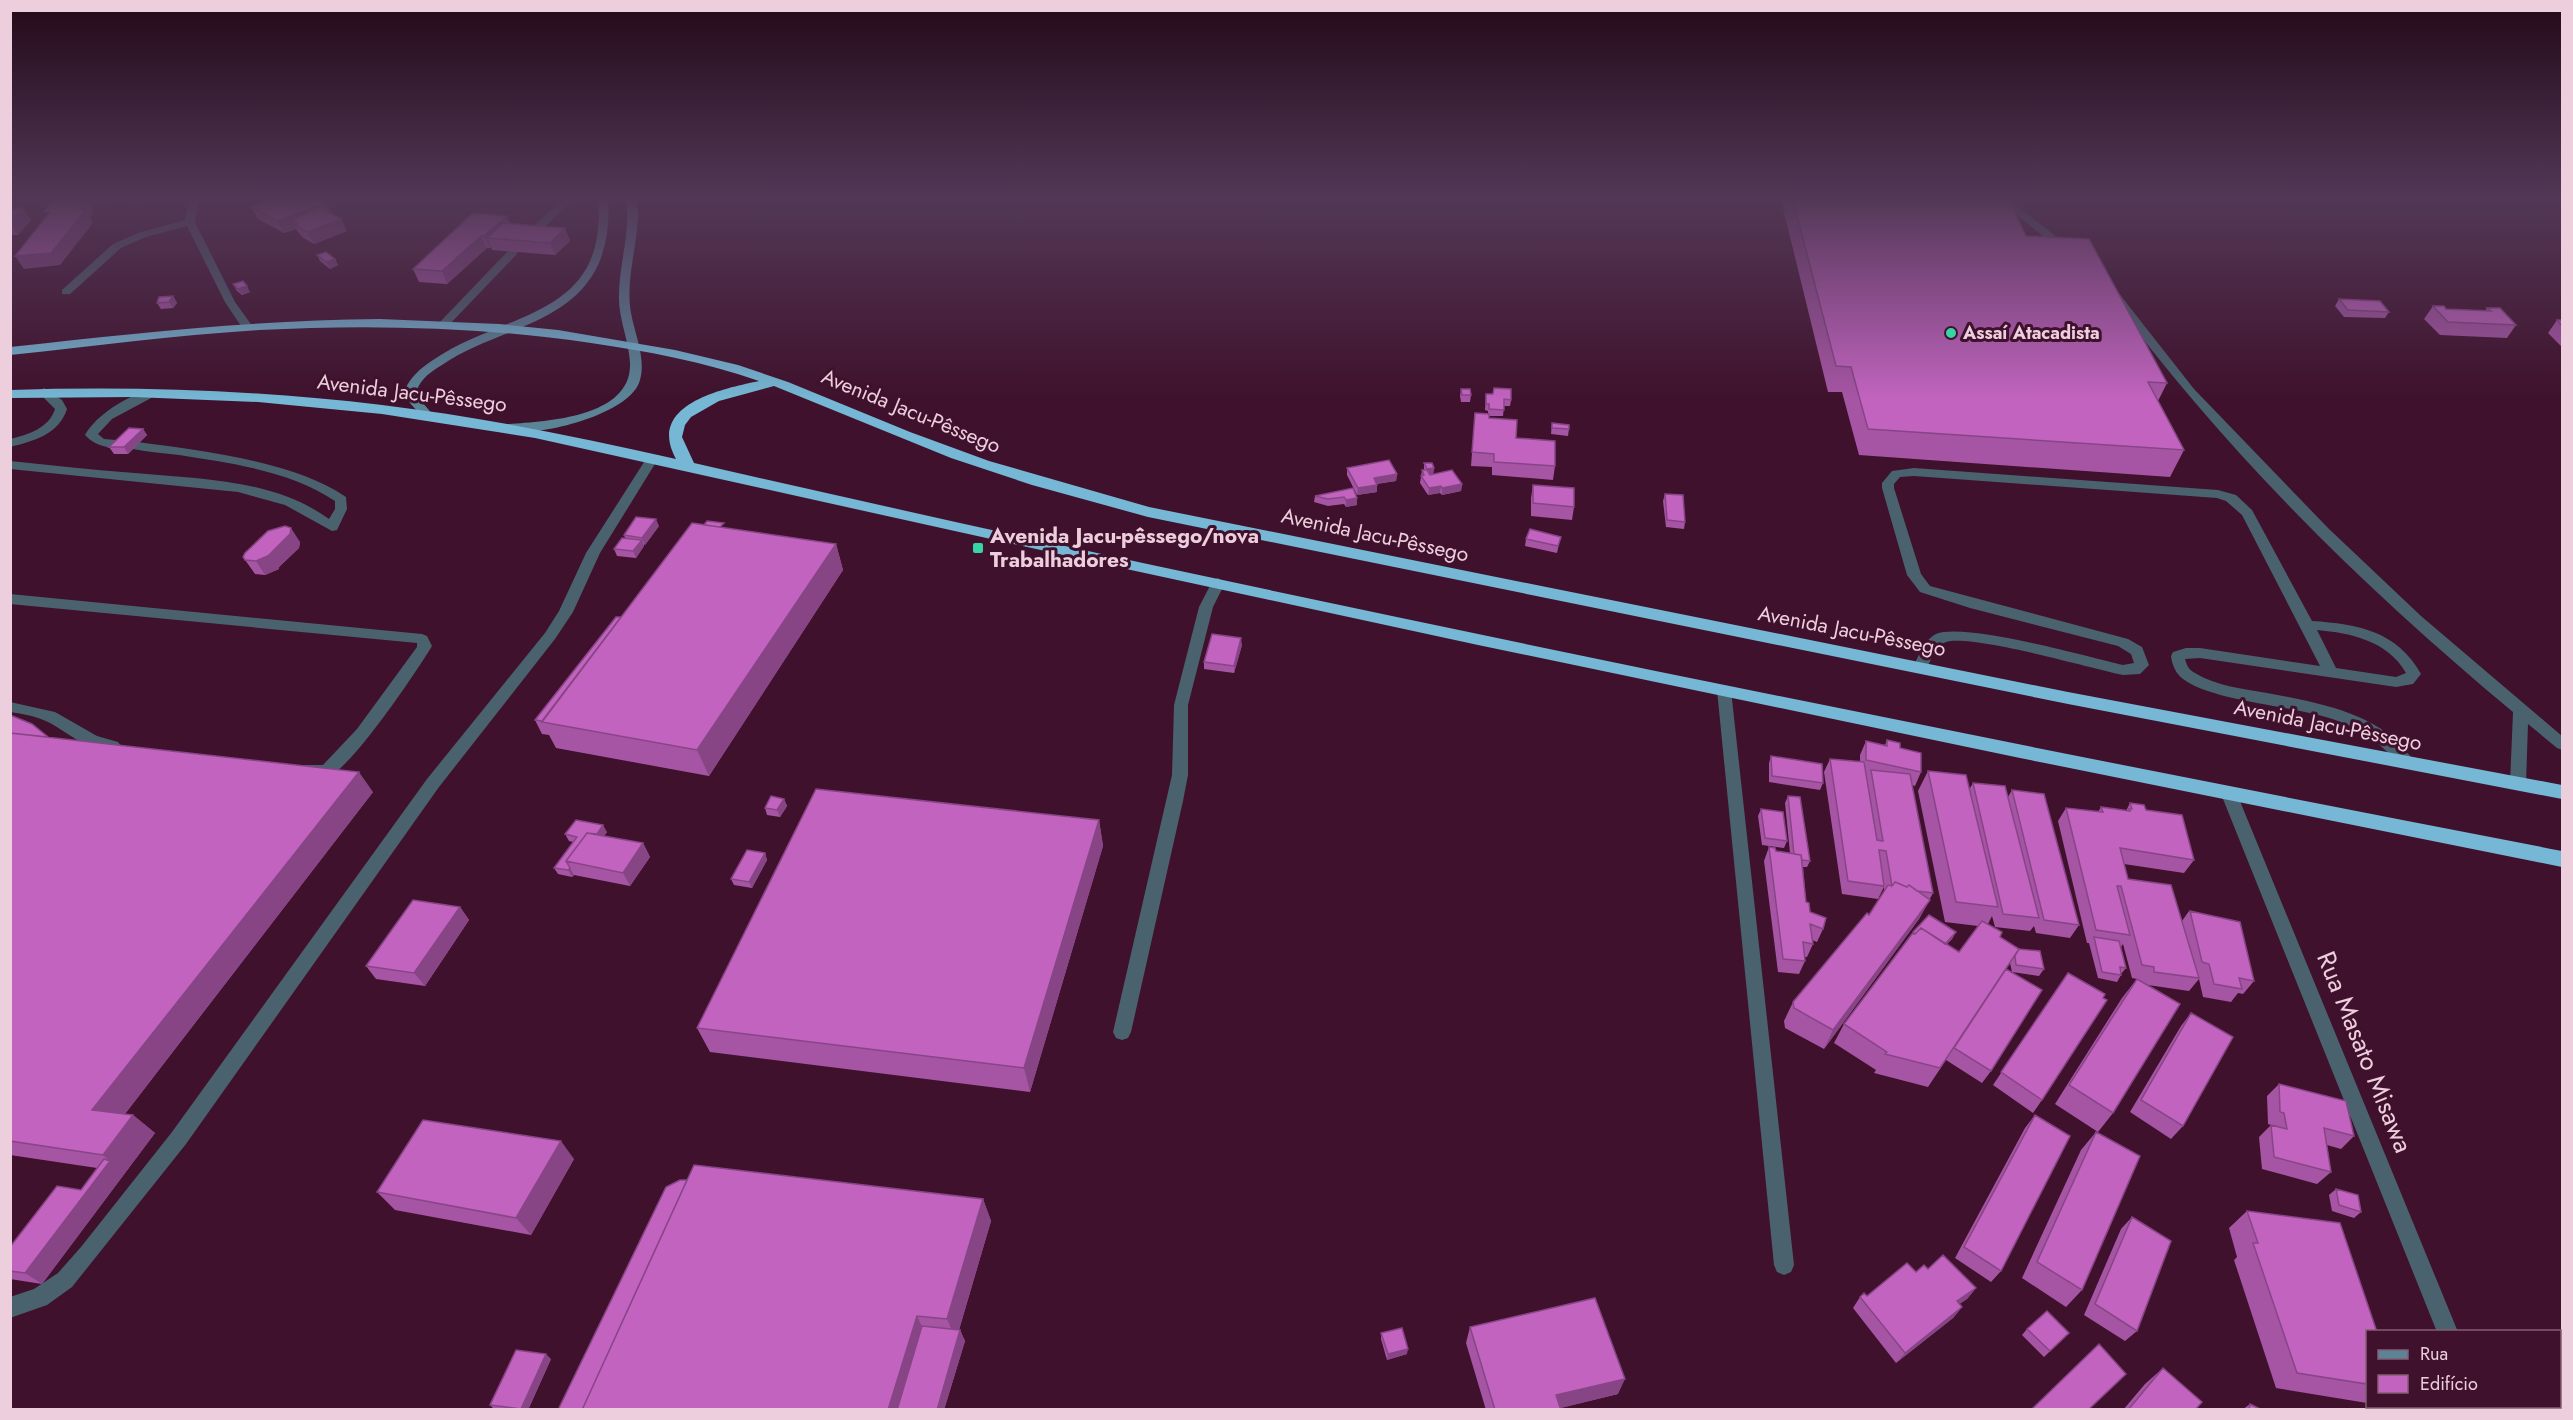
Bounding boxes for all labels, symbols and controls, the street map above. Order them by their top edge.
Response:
place label: Assaí Atacadista [1962,320,2100,346]
marker: Assaí Atacadista [1944,326,1958,340]
street label: Avenida Jacu-Pêssego [817,361,1005,461]
street label: Avenida Jacu-Pêssego [315,366,509,420]
street label: Avenida Jacu-Pêssego [1279,500,1471,570]
place label: Avenida Jacu-pêssego/nova Trabalhadores [989,521,1259,575]
marker: Avenida Jacu-pêssego/nova Trabalhadores [971,541,985,555]
street label: Avenida Jacu-Pêssego [1755,598,1949,664]
street label: Avenida Jacu-Pêssego [2231,692,2425,758]
street label: Rua Masato Misawa [2307,946,2423,1158]
legend [2366,1330,2561,1408]
text: Rua [2420,1341,2448,1367]
text: Edifício [2420,1371,2478,1397]

